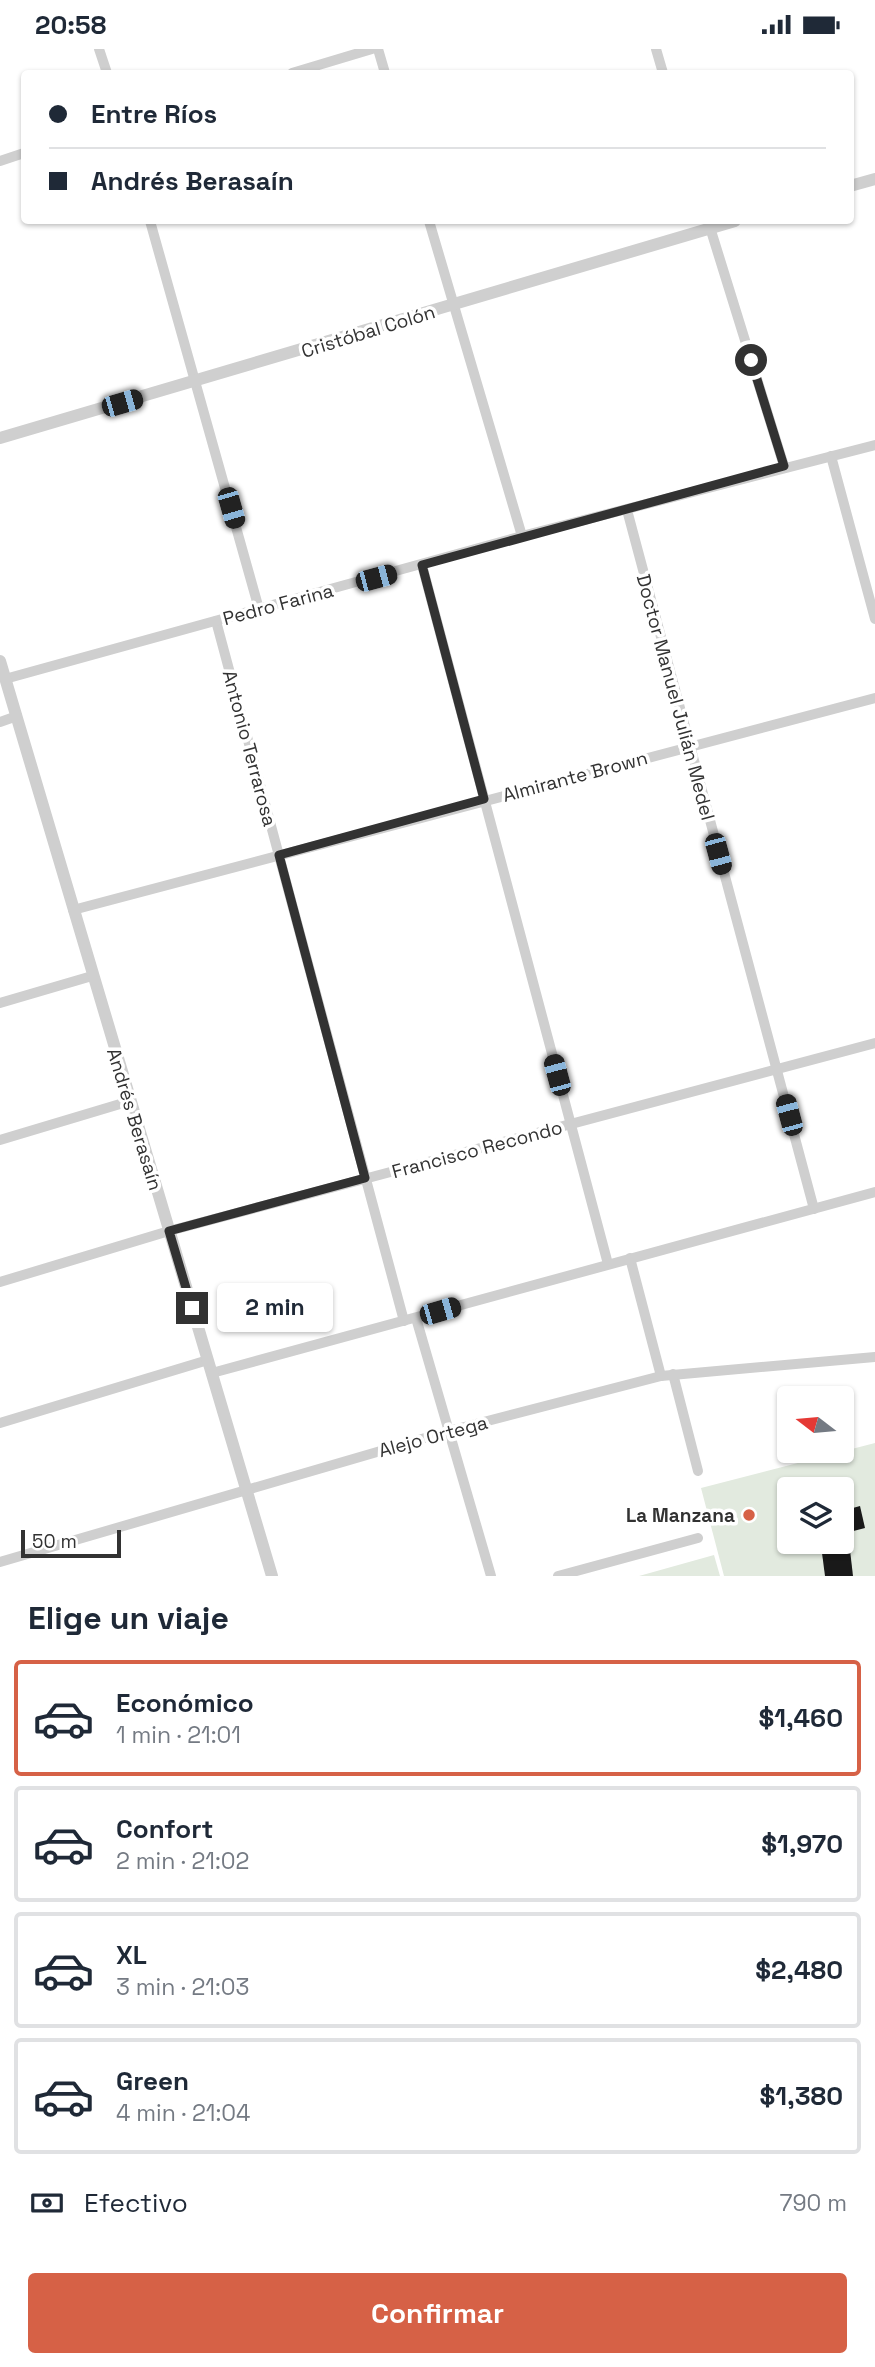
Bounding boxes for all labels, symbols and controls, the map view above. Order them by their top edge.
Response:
text: 20:58 [35,8,106,42]
text: Entre Ríos [91,97,217,131]
text: Andrés Berasaín [91,164,294,198]
street label: Cristóbal Colón [298,299,438,364]
route start [735,344,767,376]
car [99,387,146,419]
car [216,485,247,531]
car [353,562,400,594]
street label: Doctor Manuel Julián Medel [631,571,720,823]
street label: Pedro Farina [220,578,336,631]
street label: Antonio Terrarosa [217,667,282,829]
street label: Almirante Brown [500,745,650,808]
car [703,831,734,877]
street label: Andrés Berasaín [101,1045,168,1193]
car [542,1052,573,1098]
car [774,1092,805,1138]
street label: Francisco Recondo [389,1115,565,1184]
callout: 2 min [216,1283,332,1333]
route end [176,1292,208,1324]
text: 2 min [245,1292,305,1322]
car [417,1295,464,1327]
north arrow [777,1386,854,1463]
map controls [777,1386,854,1554]
street label: Alejo Ortega [376,1410,490,1463]
button: layers [777,1477,854,1554]
place label: La Manzana [626,1503,735,1528]
marker: La Manzana [741,1507,757,1523]
scale bar [21,1527,121,1559]
text: 50 m [32,1529,77,1554]
text: Elige un viaje [28,1598,229,1638]
text: Económico [116,1686,254,1720]
icon: car [32,1687,95,1750]
text: $1,460 [758,1701,843,1735]
text: 1 min · 21:01 [116,1720,241,1750]
text: Confort [116,1812,213,1846]
icon: car [32,1813,95,1876]
text: $1,970 [761,1827,843,1861]
text: 2 min · 21:02 [116,1846,249,1876]
text: XL [116,1938,147,1972]
icon: car [32,1939,95,2002]
text: $2,480 [755,1953,843,1987]
text: 3 min · 21:03 [116,1972,249,2002]
text: Green [116,2064,189,2098]
icon: car [32,2065,95,2128]
text: $1,380 [760,2079,843,2113]
text: 4 min · 21:04 [116,2098,250,2128]
icon: cash [28,2184,66,2222]
text: Efectivo [84,2186,188,2220]
text: 790 m [780,2188,847,2218]
button: Confirmar [28,2273,847,2353]

